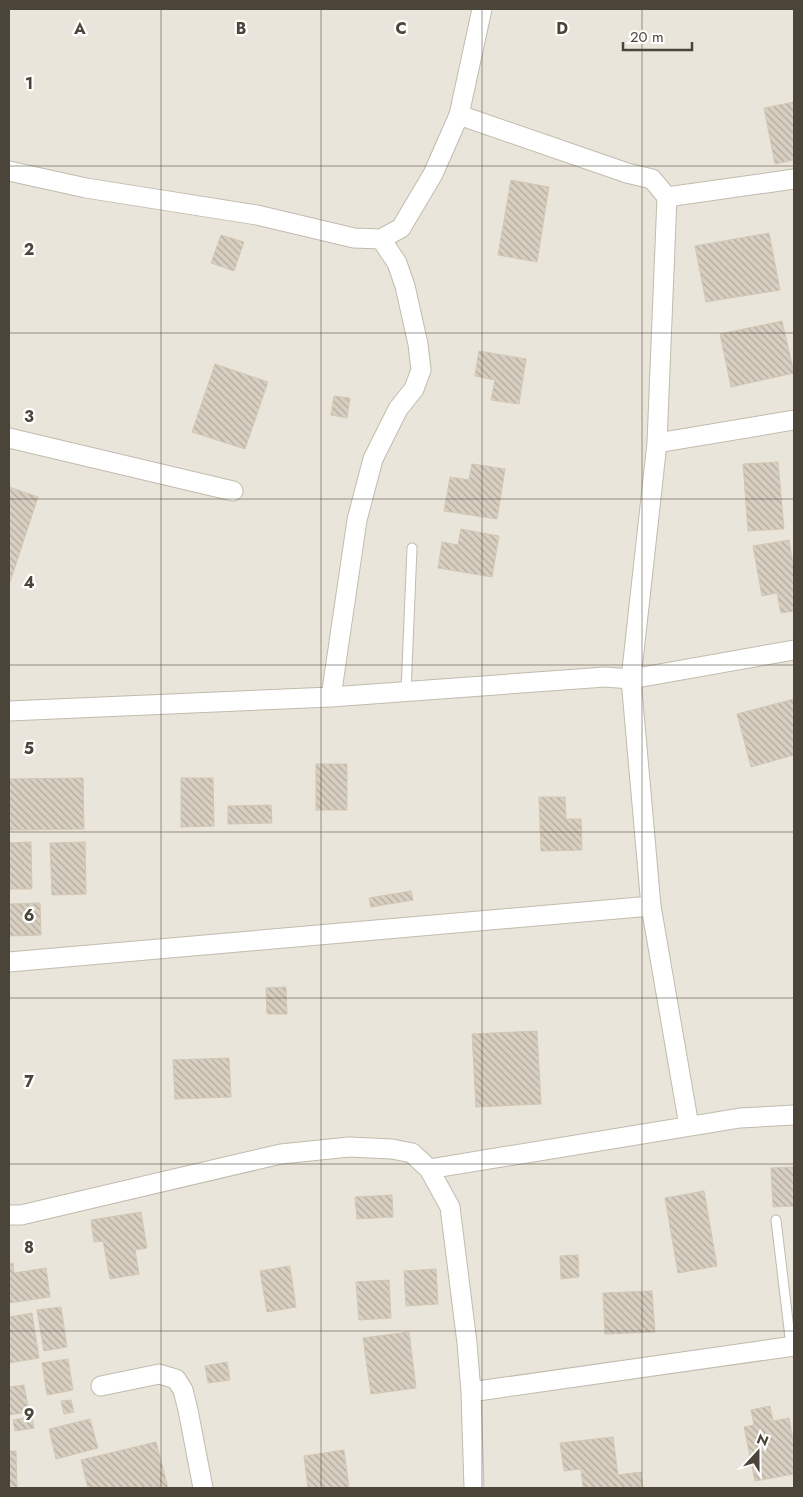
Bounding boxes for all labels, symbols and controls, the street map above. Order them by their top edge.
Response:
text: A [73,17,86,40]
text: B [236,17,246,40]
text: C [395,17,407,40]
text: D [556,17,568,40]
scale bar [623,20,692,52]
text: 20 m [630,26,664,48]
text: 1 [25,72,33,95]
text: 2 [24,238,34,261]
text: 3 [24,405,34,428]
text: 4 [23,571,35,594]
text: 5 [24,737,34,760]
text: 6 [24,904,34,927]
text: 7 [24,1070,34,1093]
text: 8 [24,1236,34,1259]
text: 9 [24,1403,34,1426]
north arrow [733,1427,783,1477]
text: N [754,1429,771,1451]

